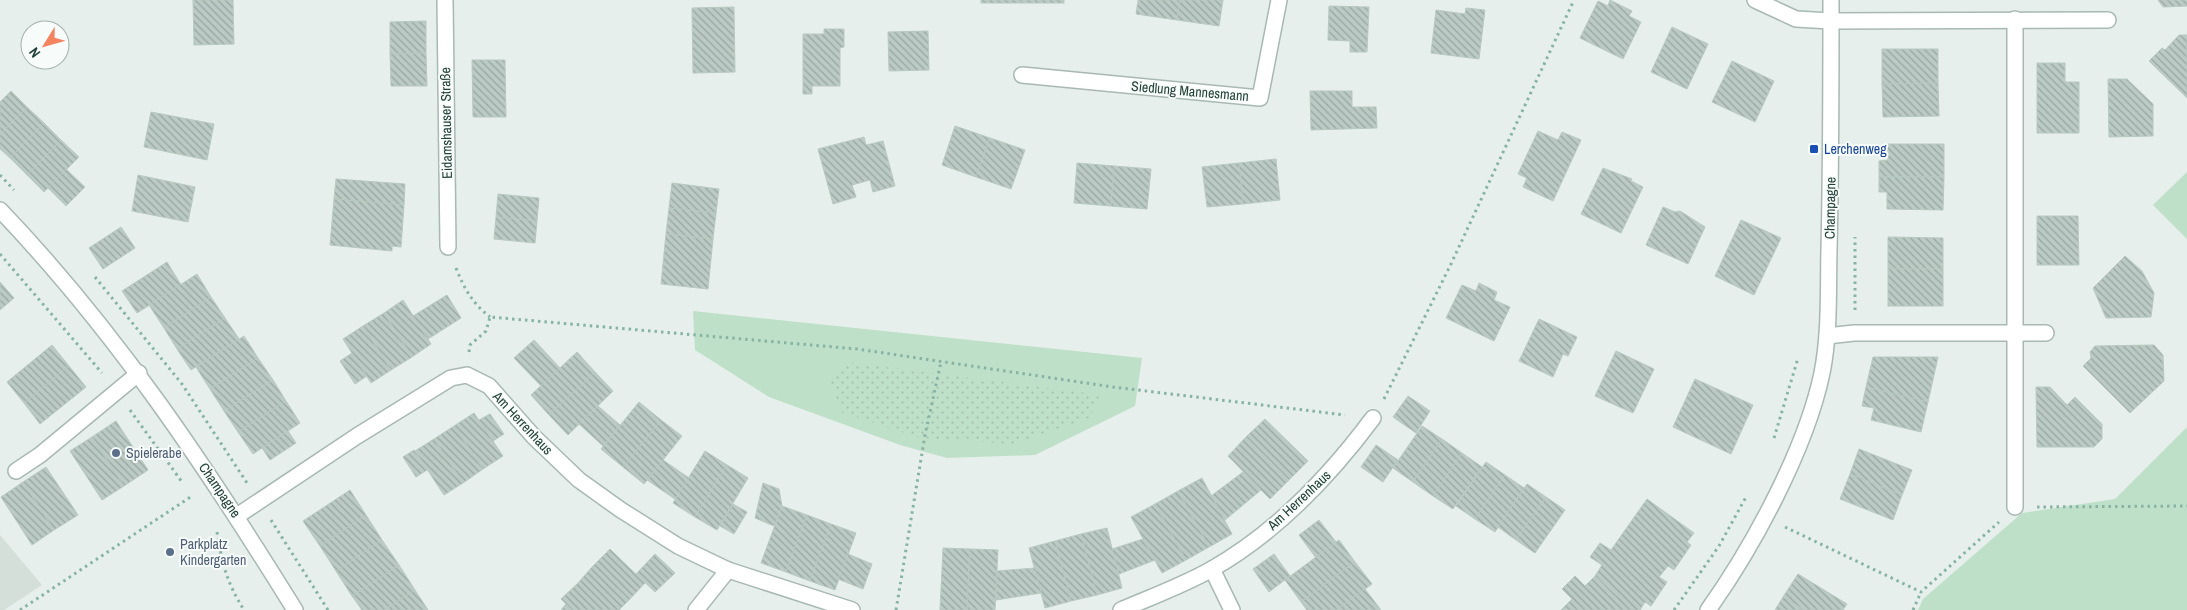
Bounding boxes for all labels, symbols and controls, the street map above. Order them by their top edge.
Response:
north arrow [20,20,70,70]
text: N [25,44,44,62]
street label: Eidamshauser Straße [436,67,456,179]
street label: Siedlung Mannesmann [1130,77,1250,105]
place label: Lerchenweg [1824,140,1887,158]
marker: Lerchenweg [1808,143,1820,155]
street label: Champagne [1820,177,1840,239]
street label: Am Herrenhaus [488,387,557,459]
place label: Spielerabe [126,444,182,462]
marker: Spielerabe [110,447,122,459]
street label: Champagne [195,459,245,521]
street label: Am Herrenhaus [1263,466,1335,535]
place label: Parkplatz Kindergarten [180,535,246,569]
marker: Parkplatz Kindergarten [164,546,176,558]

